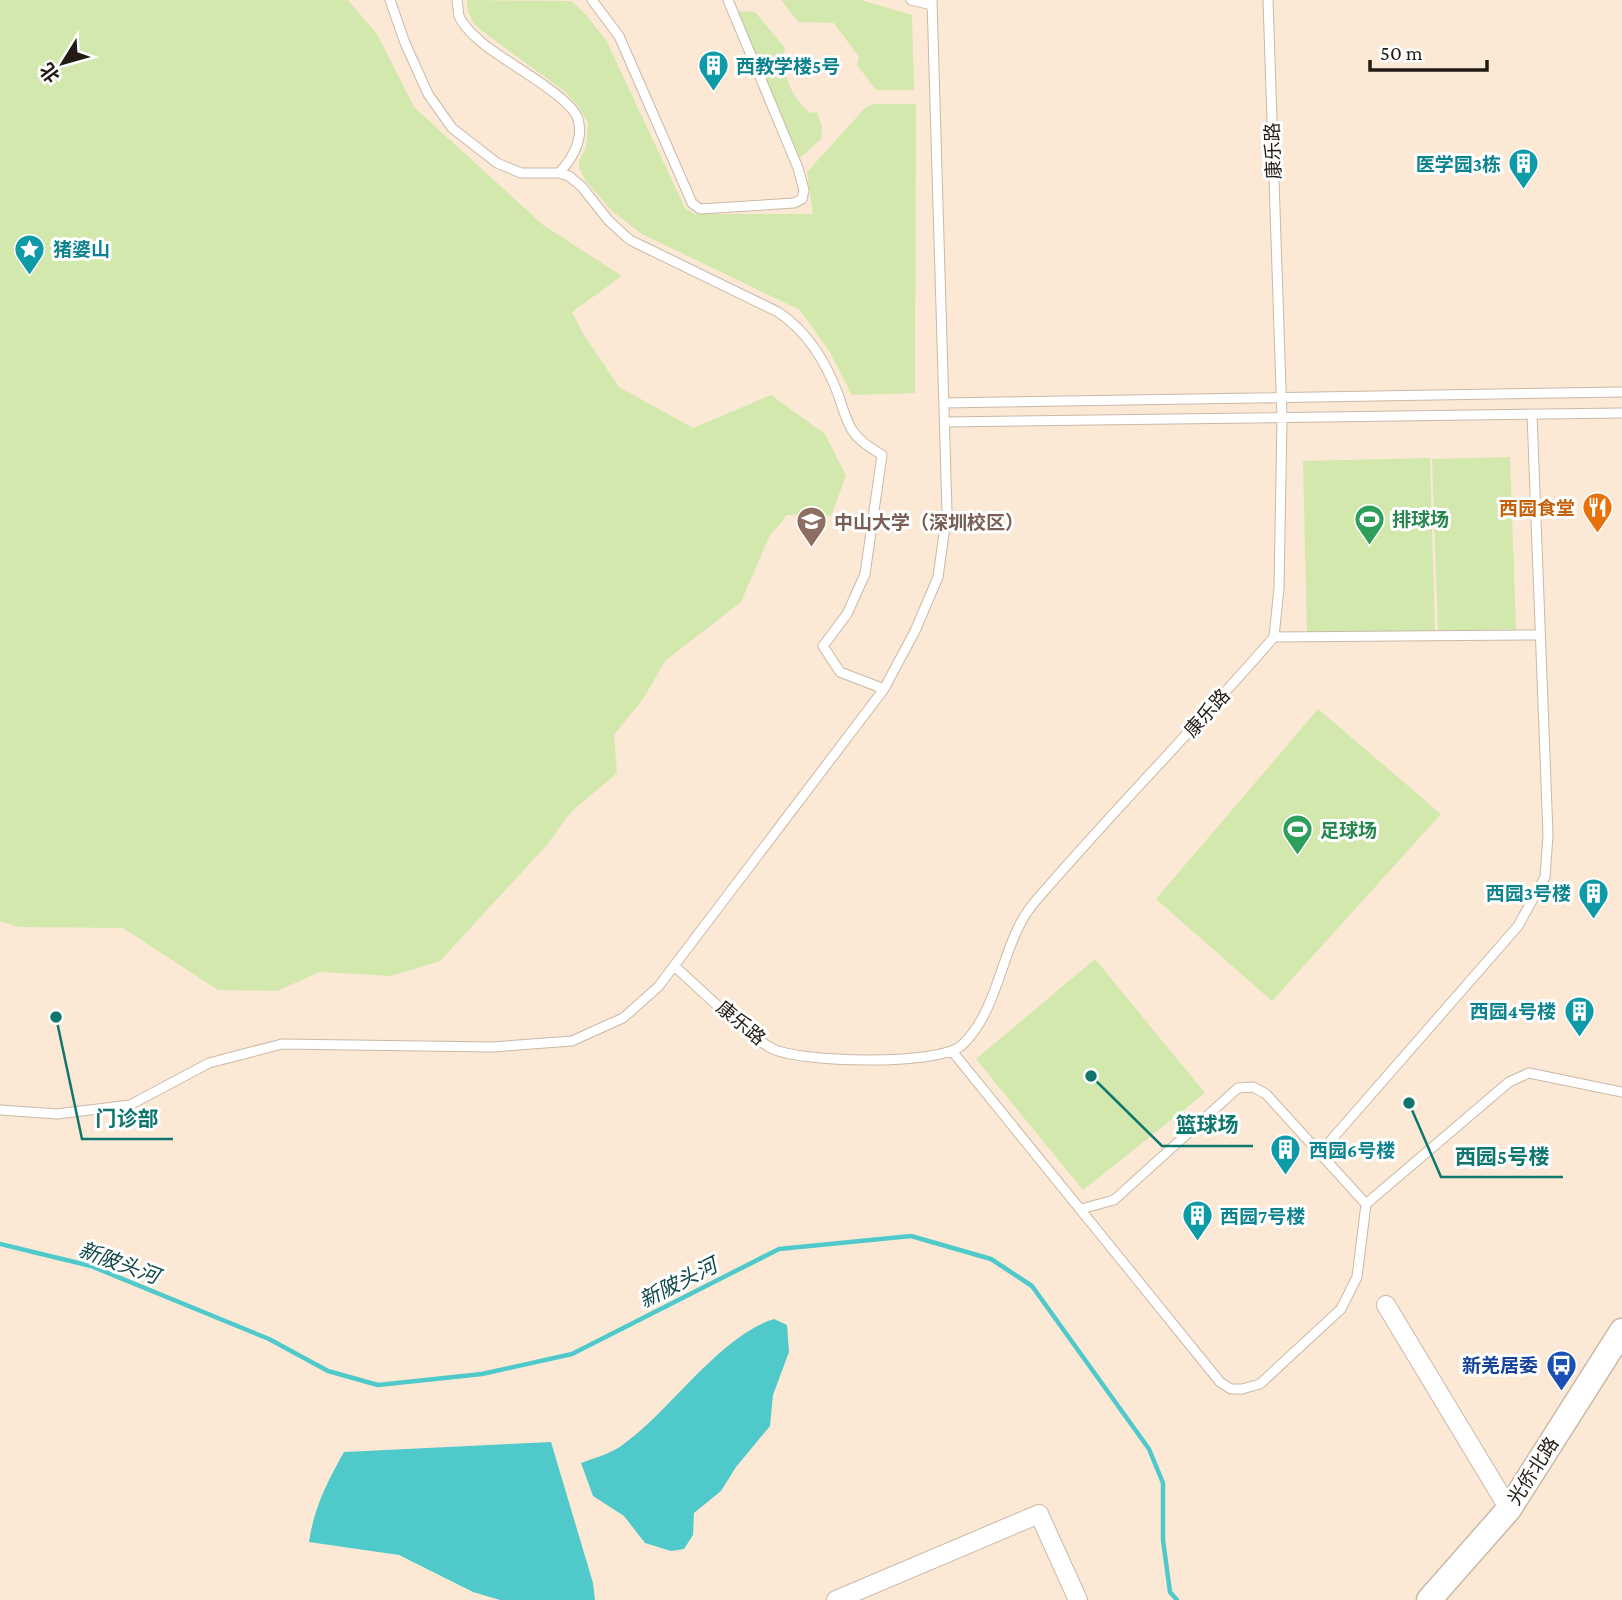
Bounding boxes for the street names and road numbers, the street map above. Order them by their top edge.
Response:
street label: 康乐路 [1262,122,1284,180]
street label: 康乐路 [1180,685,1234,741]
street label: 康乐路 [712,997,770,1049]
street label: 光侨北路 [1503,1433,1563,1509]

